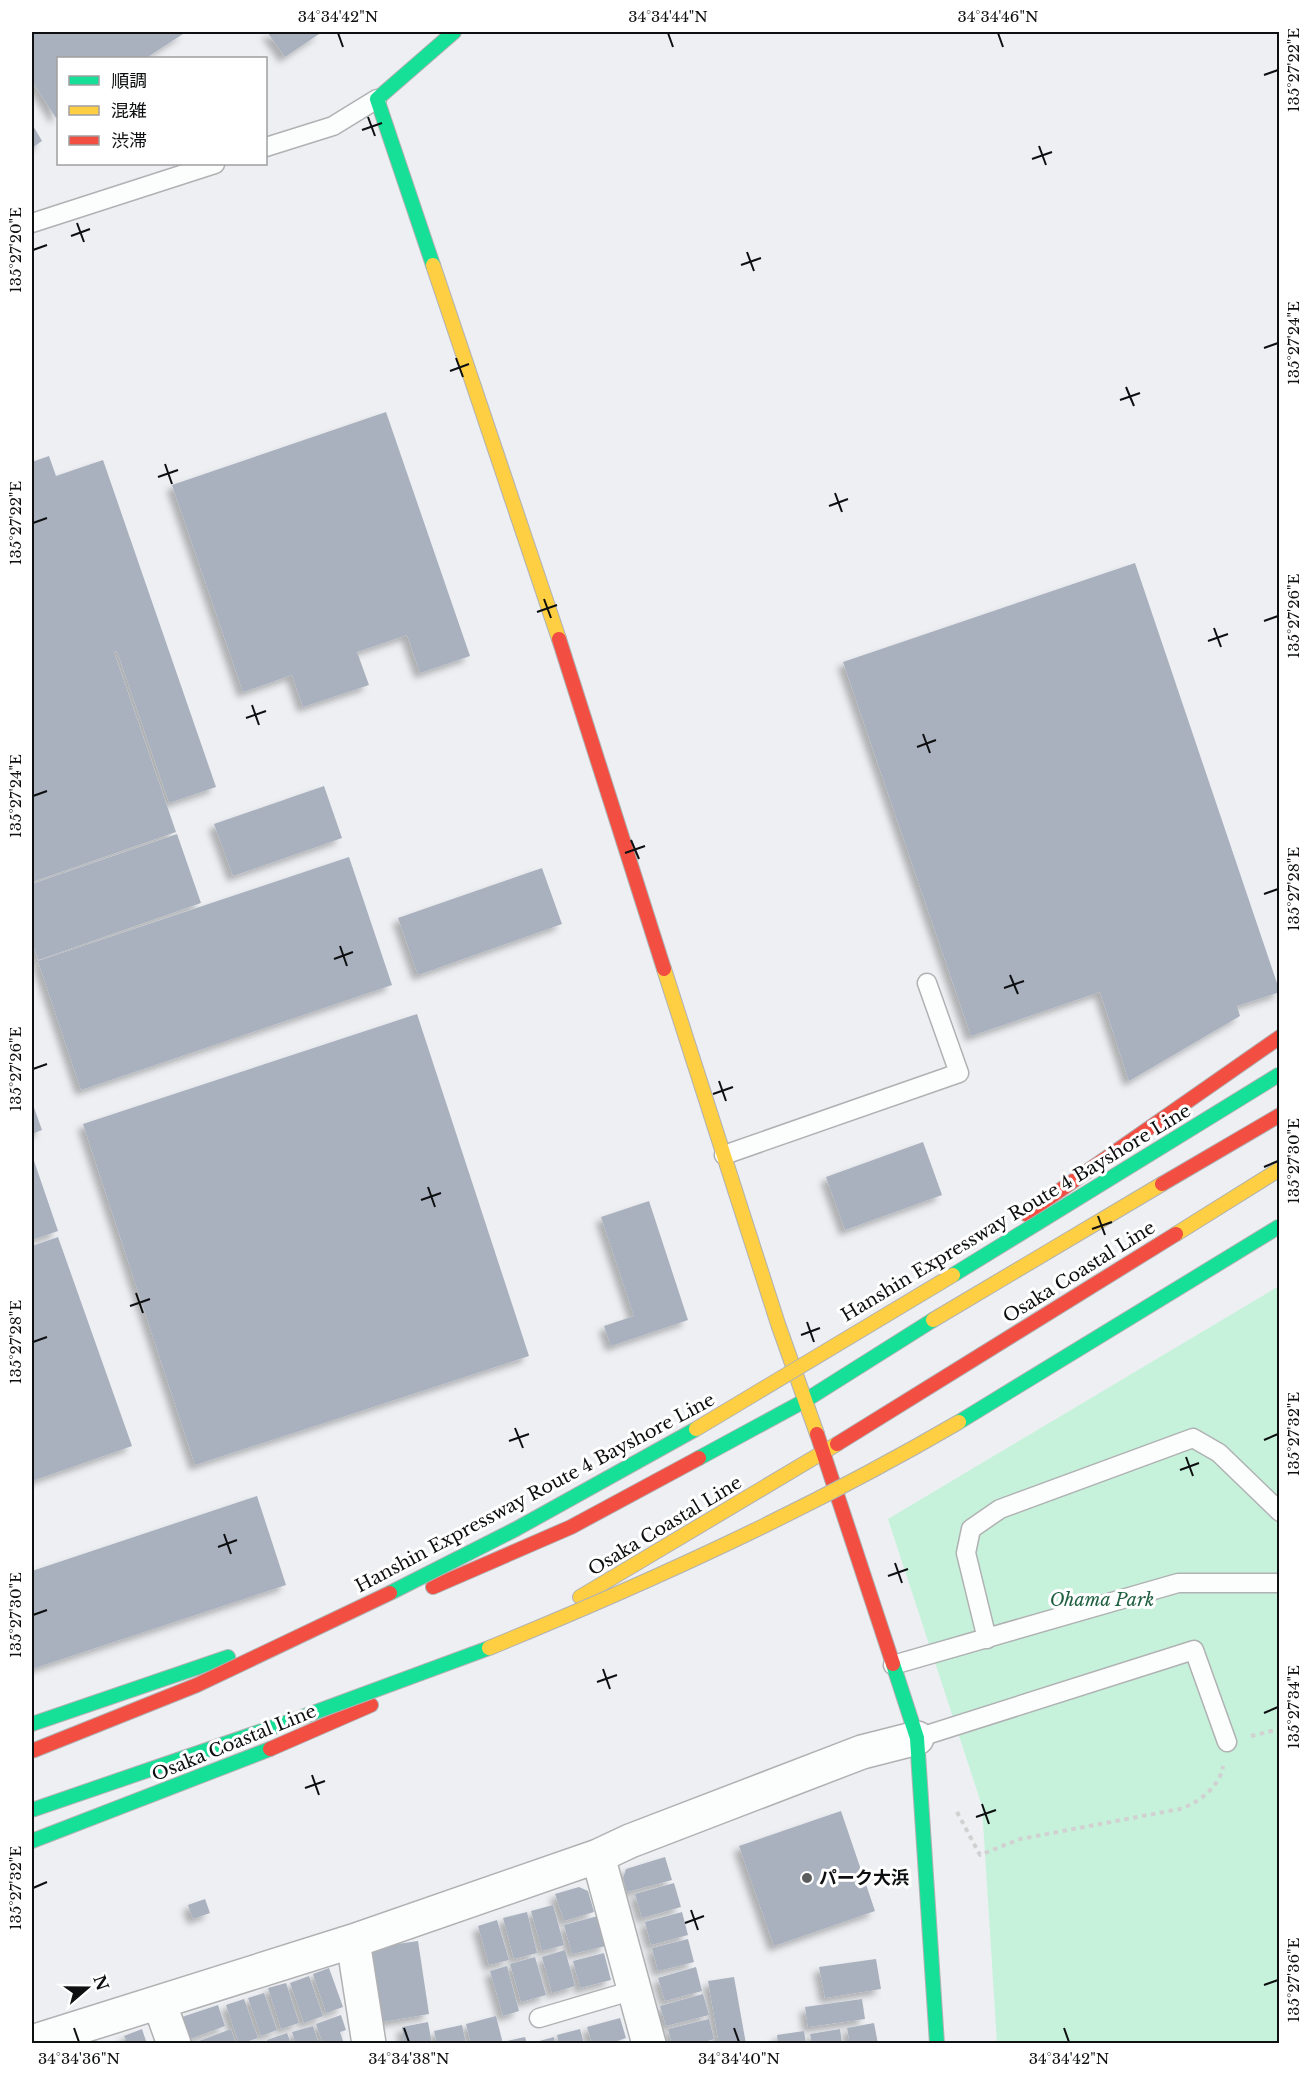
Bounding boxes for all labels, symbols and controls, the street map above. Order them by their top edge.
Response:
text: 34°34'42"N [298,7,378,26]
text: 34°34'44"N [628,7,708,26]
text: 34°34'46"N [958,7,1038,26]
text: 135°27'22"E [1284,28,1303,112]
legend [57,57,267,165]
text: 順調 [111,70,147,92]
text: 混雑 [111,100,147,122]
text: 渋滞 [111,130,147,152]
text: 135°27'20"E [6,207,25,293]
text: 135°27'24"E [1284,301,1303,385]
text: 135°27'22"E [6,481,25,565]
text: 135°27'26"E [1284,573,1303,658]
text: 135°27'24"E [6,754,25,838]
text: 135°27'28"E [1284,847,1303,931]
text: 135°27'26"E [6,1026,25,1111]
street label: Hanshin Expressway Route 4 Bayshore Line [837,1100,1195,1326]
text: 135°27'30"E [1284,1118,1303,1204]
street label: Osaka Coastal Line [999,1216,1159,1328]
text: 135°27'28"E [6,1300,25,1384]
street label: Hanshin Expressway Route 4 Bayshore Line [352,1388,718,1598]
text: 135°27'32"E [1284,1392,1303,1476]
street label: Osaka Coastal Line [584,1471,746,1581]
text: 135°27'30"E [6,1572,25,1658]
park label: Ohama Park [1050,1589,1154,1611]
text: 135°27'34"E [1284,1665,1303,1749]
street label: Osaka Coastal Line [149,1700,319,1786]
text: 135°27'32"E [6,1846,25,1930]
place label: パーク大浜 [819,1867,909,1889]
marker: パーク大浜 [800,1871,814,1885]
text: 135°27'36"E [1284,1937,1303,2022]
north arrow [57,1958,117,2018]
text: N [89,1972,113,1993]
text: 34°34'36"N [38,2049,120,2068]
text: 34°34'38"N [368,2049,450,2068]
text: 34°34'40"N [698,2049,780,2068]
text: 34°34'42"N [1029,2049,1109,2068]

